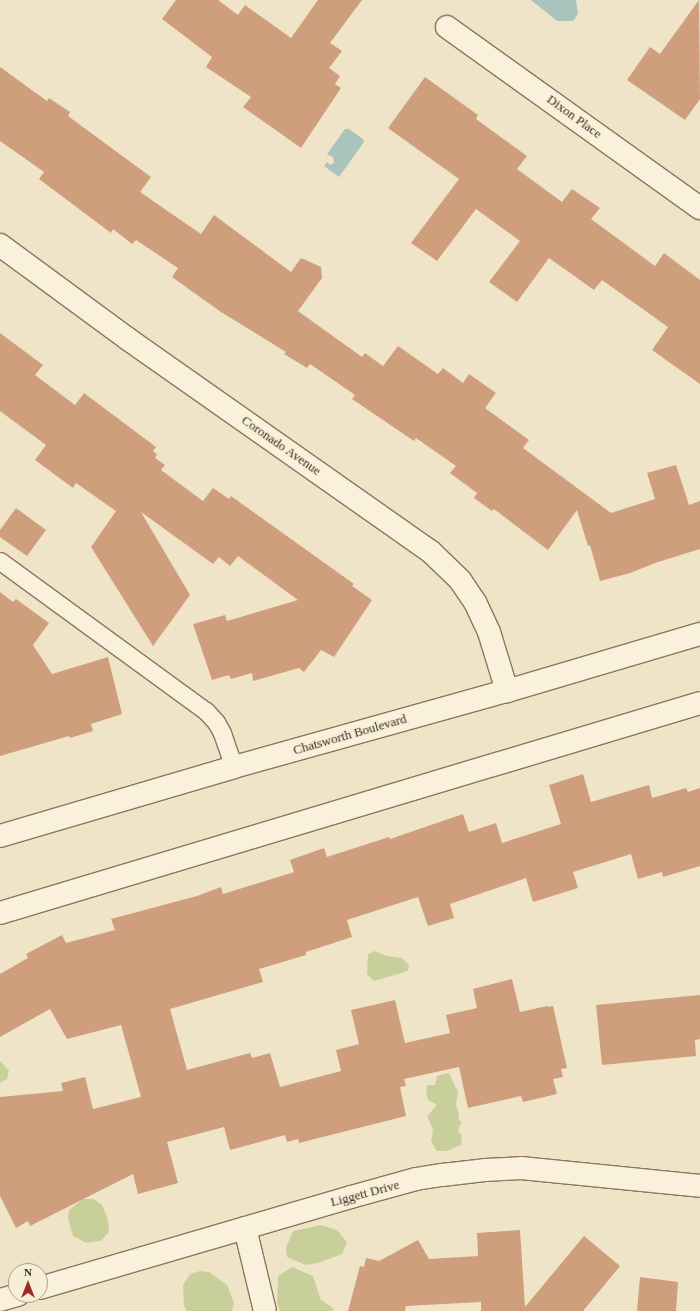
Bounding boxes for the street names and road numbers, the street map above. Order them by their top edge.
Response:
street label: Dixon Place [544,92,604,142]
street label: Coronado Avenue [238,413,324,479]
street label: Chatsworth Boulevard [291,711,409,759]
street label: Liggett Drive [329,1177,401,1211]

